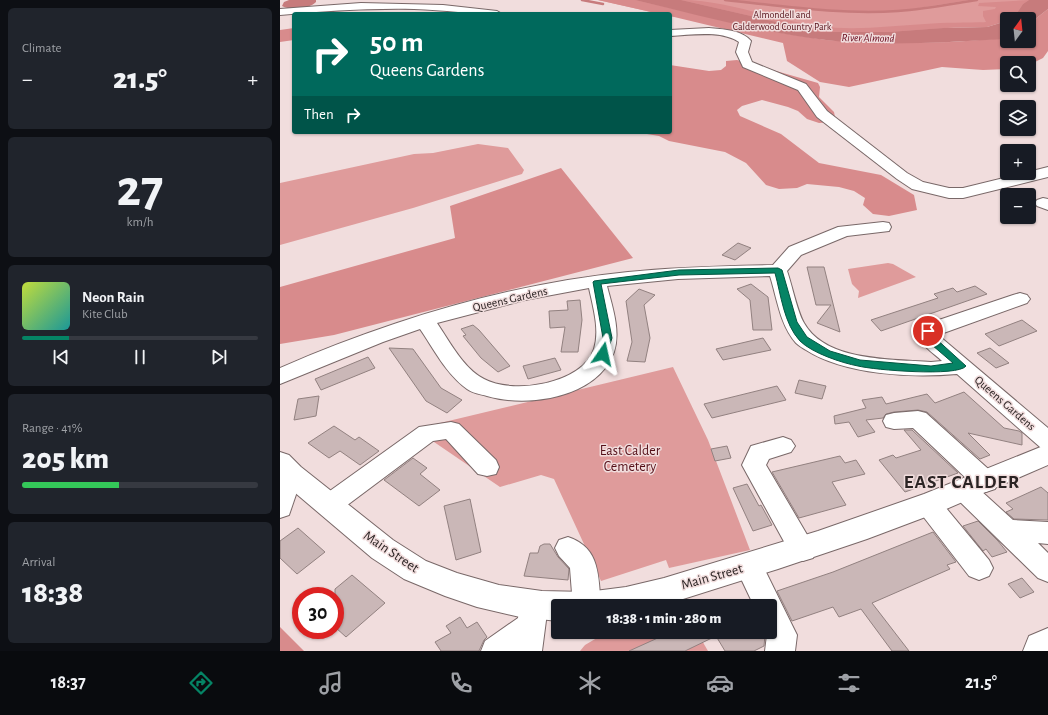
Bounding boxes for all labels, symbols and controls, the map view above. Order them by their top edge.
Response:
park label: Almondell and Calderwood Country Park [733,10,832,32]
north arrow [1000,12,1036,48]
map controls [1000,12,1036,224]
icon: right [304,28,356,80]
text: 50 m [370,29,424,57]
water label: River Almond [841,32,895,44]
text: Climate [22,42,61,55]
button: search [1000,56,1036,92]
text: Queens Gardens [370,62,484,80]
text: 21.5° [113,64,167,94]
text: − [22,68,33,90]
text: + [247,68,258,90]
button: layers [1000,100,1036,136]
icon: right [342,104,364,126]
text: Then [304,107,334,122]
button: + [1000,144,1036,180]
text: 27 [117,163,163,215]
button: − [1000,188,1036,224]
text: km/h [127,216,153,229]
street label: Queens Gardens [472,285,549,314]
text: Neon Rain [82,290,144,305]
text: Kite Club [82,308,128,321]
pin [911,314,945,348]
icon: arrive [917,320,939,342]
position arrow [582,333,624,375]
icon: previous [50,346,72,368]
icon: pause [129,346,151,368]
icon: next [208,346,230,368]
street label: Queens Gardens [972,373,1038,433]
text: Range · 41% [22,422,83,435]
text: 205 km [22,444,109,474]
park label: East Calder Cemetery [600,444,661,474]
district label: EAST CALDER [904,473,1020,492]
street label: Main Street [361,529,422,576]
text: Arrival [22,556,55,569]
street label: Main Street [680,561,745,592]
text: 18:38 [22,578,83,608]
speed limit sign: 30 [292,587,344,639]
text: 18:38 · 1 min · 280 m [607,611,721,626]
icon: directions [187,669,215,697]
icon: music [317,669,345,697]
icon: phone [447,669,475,697]
icon: climate [576,669,604,697]
icon: car [706,669,734,697]
icon: filters [835,669,863,697]
text: 18:37 [51,674,86,692]
text: 21.5° [965,674,997,692]

